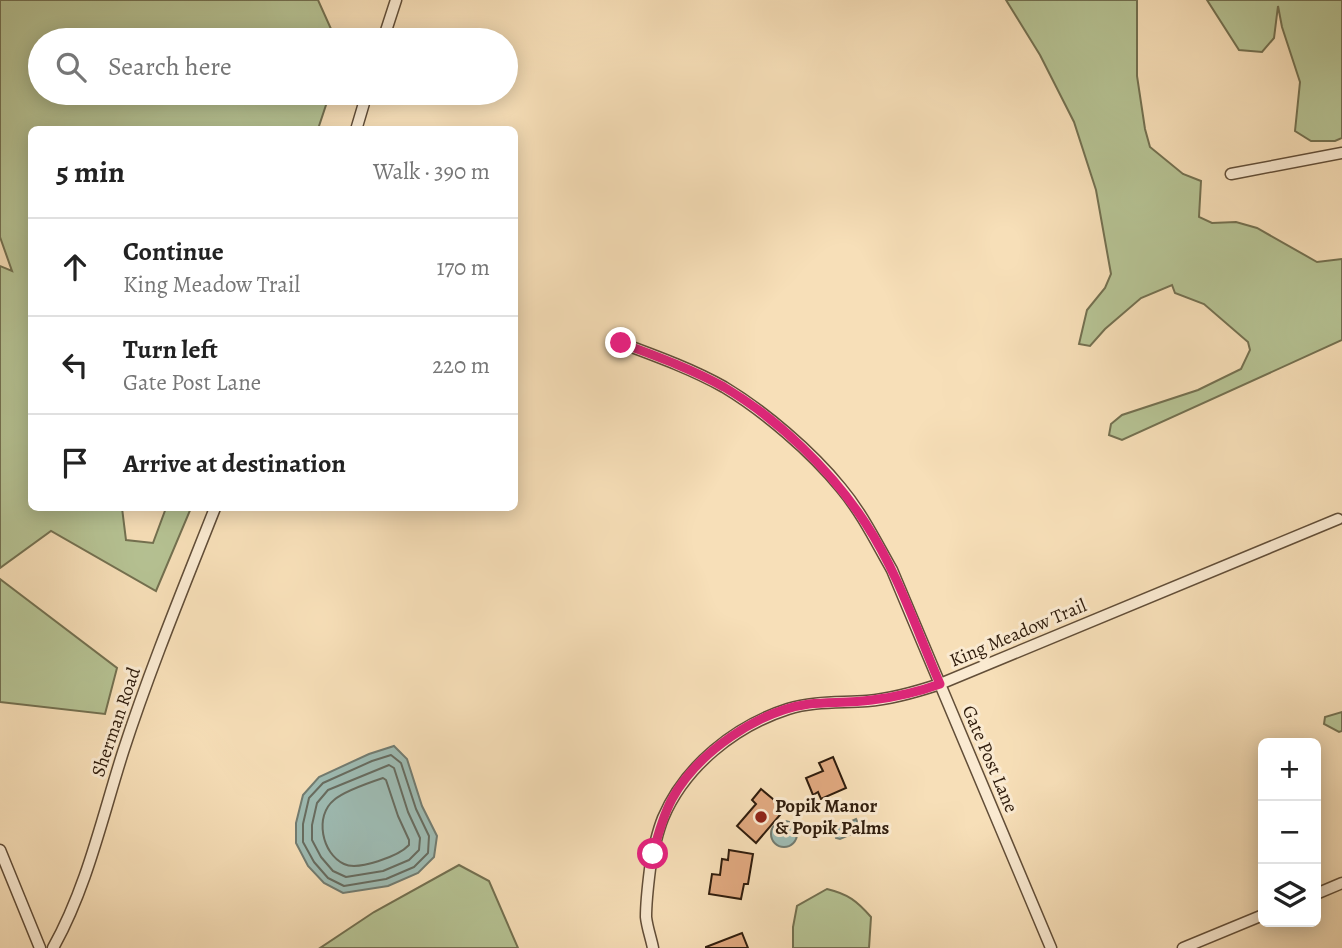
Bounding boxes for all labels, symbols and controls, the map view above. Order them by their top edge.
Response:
search box [28,28,518,105]
icon: search [52,48,90,86]
text: Search here [108,49,232,84]
text: 5 min [56,152,125,192]
text: Walk · 390 m [373,156,490,187]
text: Continue [123,234,224,269]
icon: ahead [56,248,94,286]
text: 170 m [437,252,490,283]
text: King Meadow Trail [123,269,300,300]
route end [605,327,636,358]
text: Turn left [123,332,218,367]
icon: left [56,346,94,384]
text: 220 m [432,350,490,381]
text: Gate Post Lane [123,367,261,398]
icon: arrive [56,444,94,482]
text: Arrive at destination [123,446,346,481]
street label: King Meadow Trail [946,592,1091,674]
street label: Sherman Road [85,663,147,780]
street label: Gate Post Lane [956,701,1024,817]
map controls [1258,738,1321,927]
button: + [1258,738,1321,801]
place label: Popik Manor & Popik Palms [775,793,890,841]
button: − [1258,801,1321,864]
marker: Popik Manor & Popik Palms [753,809,769,825]
route start [637,838,668,869]
button: layers [1258,864,1321,927]

